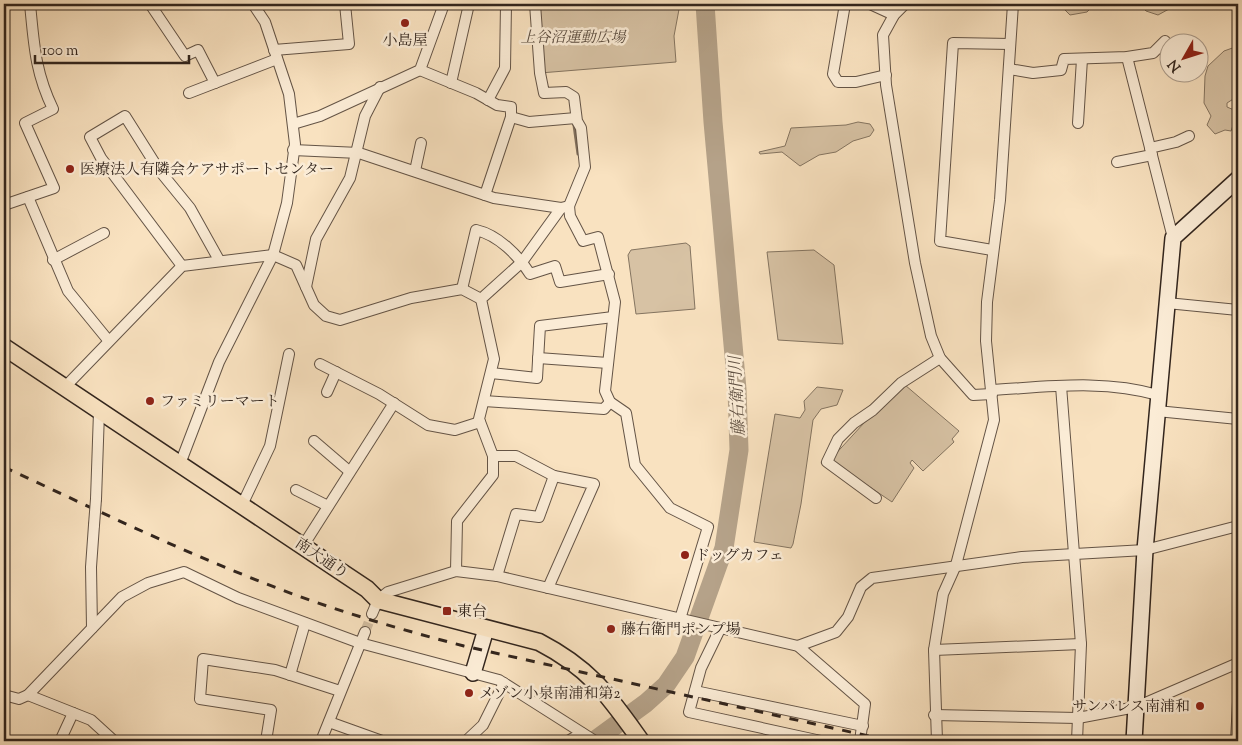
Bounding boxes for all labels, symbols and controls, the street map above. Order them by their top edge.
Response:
marker: 小島屋 [399,17,411,29]
park label: 上谷沼運動広場 [520,28,627,49]
place label: 小島屋 [382,31,428,52]
scale bar [35,32,189,64]
north arrow [1160,32,1210,82]
text: 100 m [42,41,79,62]
text: N [1164,54,1187,76]
place label: 医療法人有隣会ケアサポートセンター [80,160,334,181]
marker: 医療法人有隣会ケアサポートセンター [64,163,76,175]
water label: 藤右衛門川 [725,353,752,436]
place label: ファミリーマート [160,392,280,413]
marker: ファミリーマート [144,395,156,407]
street label: 南大通り [290,534,352,585]
place label: ドッグカフェ [695,546,784,567]
marker: ドッグカフェ [679,549,691,561]
place label: 東台 [457,602,487,623]
marker: 東台 [441,605,453,617]
place label: 藤右衛門ポンプ場 [621,620,741,641]
marker: 藤右衛門ポンプ場 [605,623,617,635]
place label: メゾン小泉南浦和第2 [479,684,621,705]
marker: メゾン小泉南浦和第2 [463,687,475,699]
place label: サンパレス南浦和 [1072,697,1190,718]
marker: サンパレス南浦和 [1194,700,1206,712]

